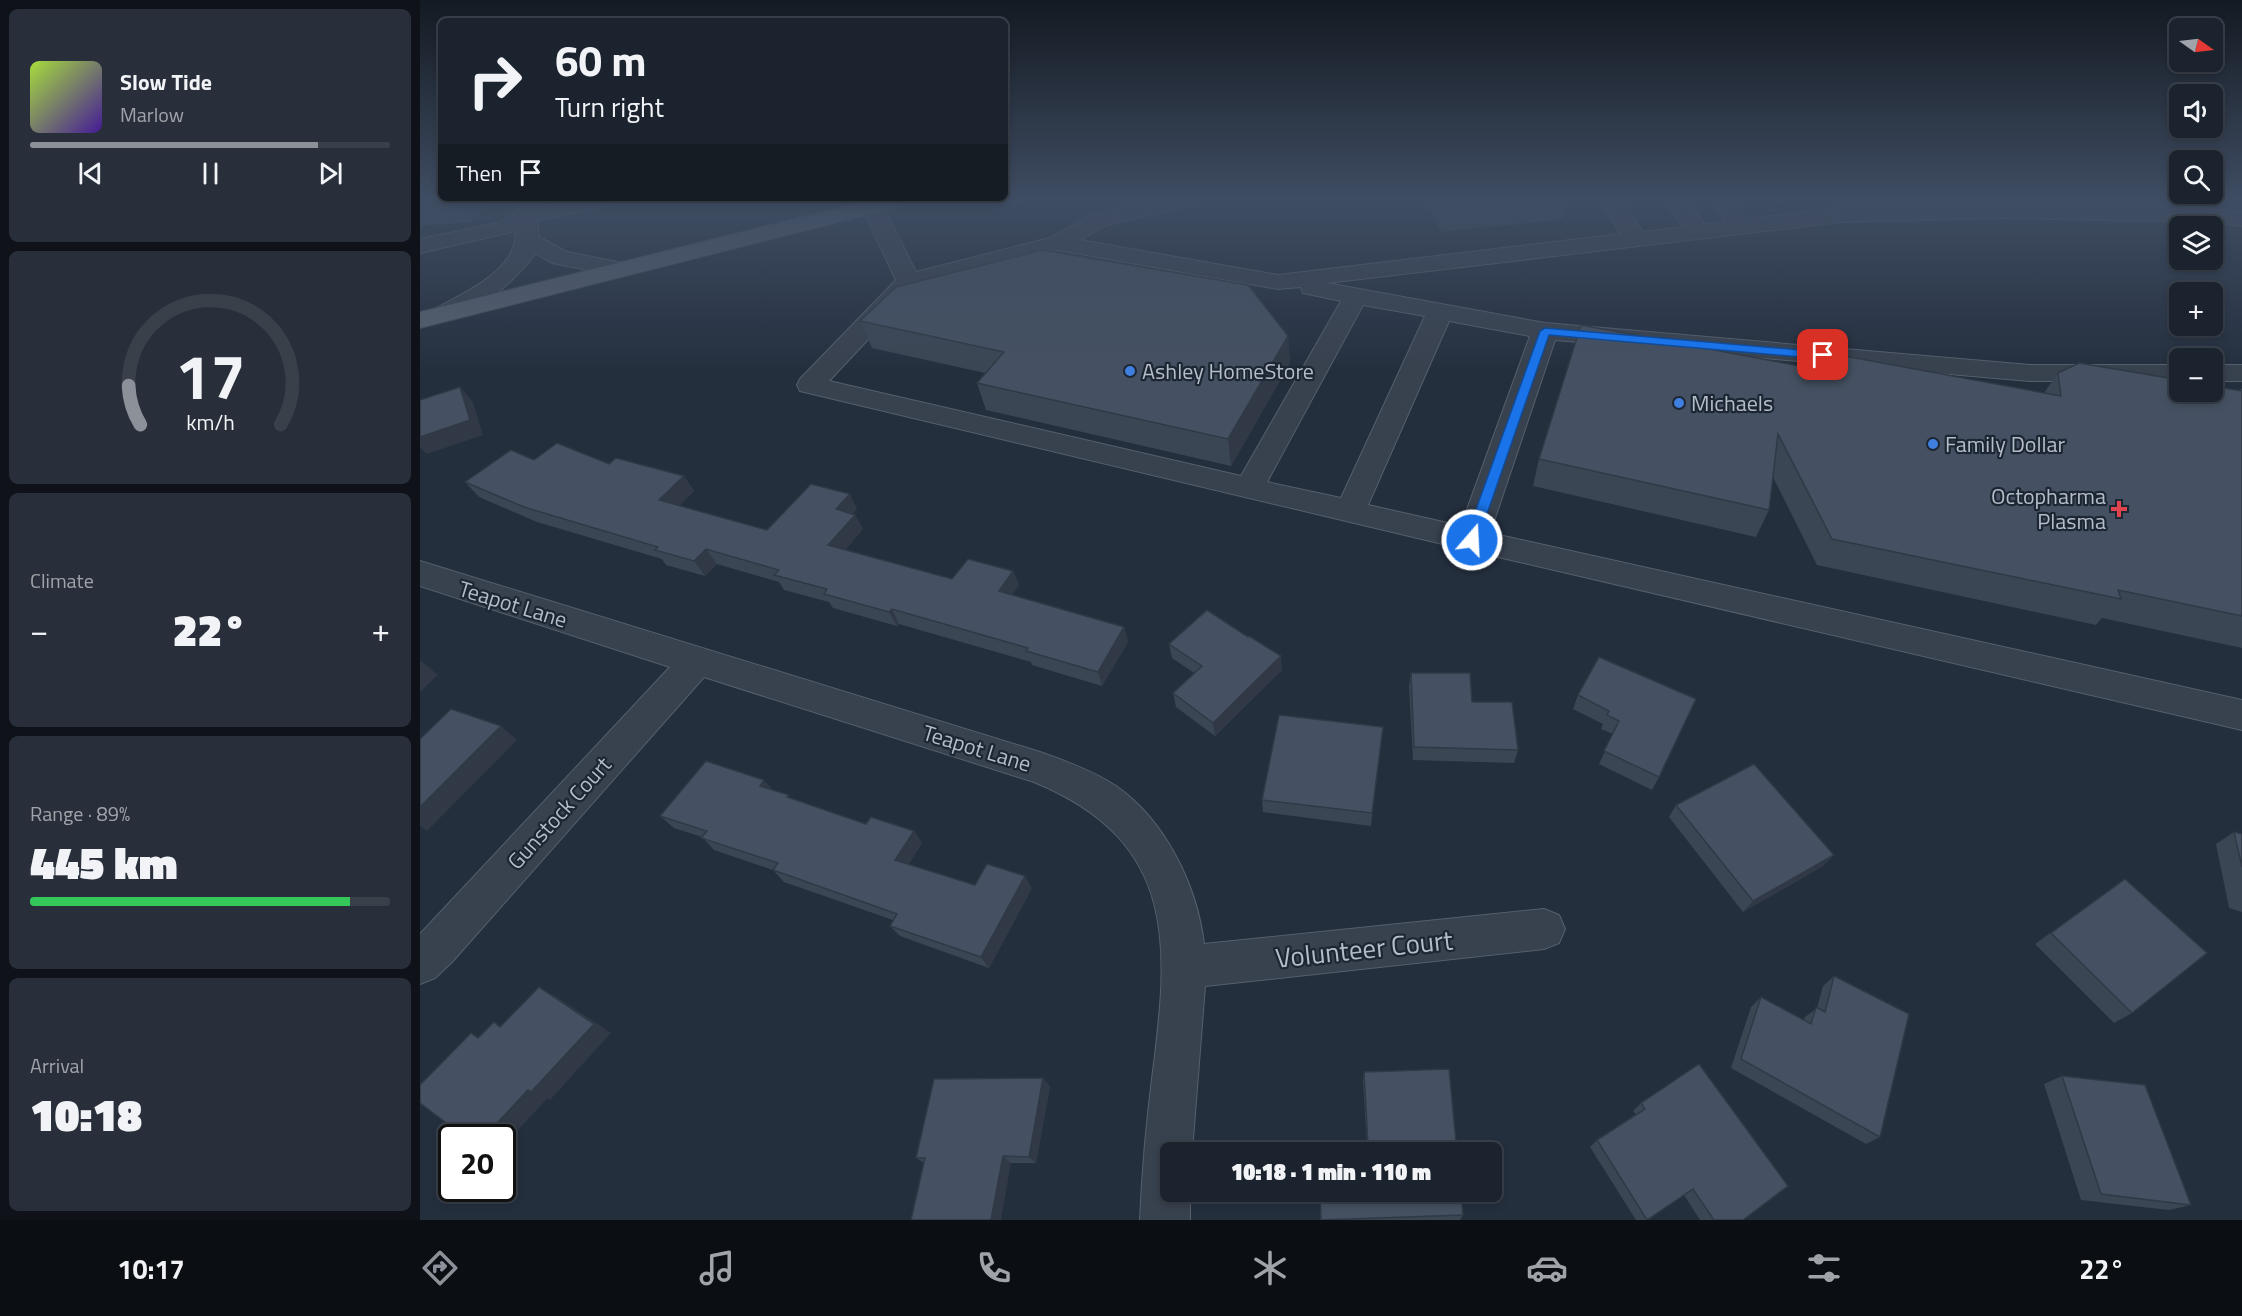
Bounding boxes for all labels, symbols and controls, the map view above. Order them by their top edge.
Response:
north arrow [2169,18,2223,72]
map controls [2169,18,2223,402]
text: 60 m [555,28,647,92]
icon: right [456,42,534,120]
text: Slow Tide [120,65,212,99]
button: sound [2169,84,2223,138]
text: Turn right [555,86,664,127]
text: Marlow [120,99,184,130]
button: search [2169,150,2223,204]
text: Then [456,156,502,190]
icon: arrive [514,156,547,189]
icon: previous [74,157,107,190]
icon: pause [194,157,227,190]
icon: next [314,157,347,190]
button: layers [2169,216,2223,270]
button: + [2169,282,2223,336]
text: 17 [175,328,245,423]
pin [1797,329,1848,380]
icon: arrive [1806,338,1839,371]
button: − [2169,348,2223,402]
place label: Ashley HomeStore [1142,354,1314,388]
marker: Ashley HomeStore [1123,364,1137,378]
place label: Michaels [1691,386,1773,420]
marker: Michaels [1672,396,1686,410]
text: km/h [186,406,234,438]
place label: Family Dollar [1945,427,2066,461]
marker: Family Dollar [1926,437,1940,451]
place label: Octopharma Plasma [1991,479,2106,538]
marker: Octopharma Plasma [2110,500,2128,518]
position arrow [1440,508,1504,572]
text: Climate [30,565,94,596]
street label: Teapot Lane [455,571,571,637]
text: 22° [173,595,247,663]
text: − [30,605,48,655]
text: + [372,605,390,655]
street label: Teapot Lane [919,715,1035,781]
street label: Gunstock Court [499,749,619,877]
text: Range · 89% [30,798,130,829]
text: 445 km [30,828,178,896]
street label: Volunteer Court [1273,918,1455,978]
text: Arrival [30,1050,84,1081]
text: 10:18 [30,1080,142,1148]
speed limit sign: 20 [438,1124,516,1202]
text: 10:18 · 1 min · 110 m [1231,1155,1431,1189]
icon: directions [419,1247,461,1289]
icon: music [696,1247,738,1289]
icon: phone [973,1247,1015,1289]
icon: climate [1249,1247,1291,1289]
icon: car [1526,1247,1568,1289]
icon: filters [1803,1247,1845,1289]
text: 10:17 [117,1248,185,1289]
text: 22° [2079,1248,2125,1289]

